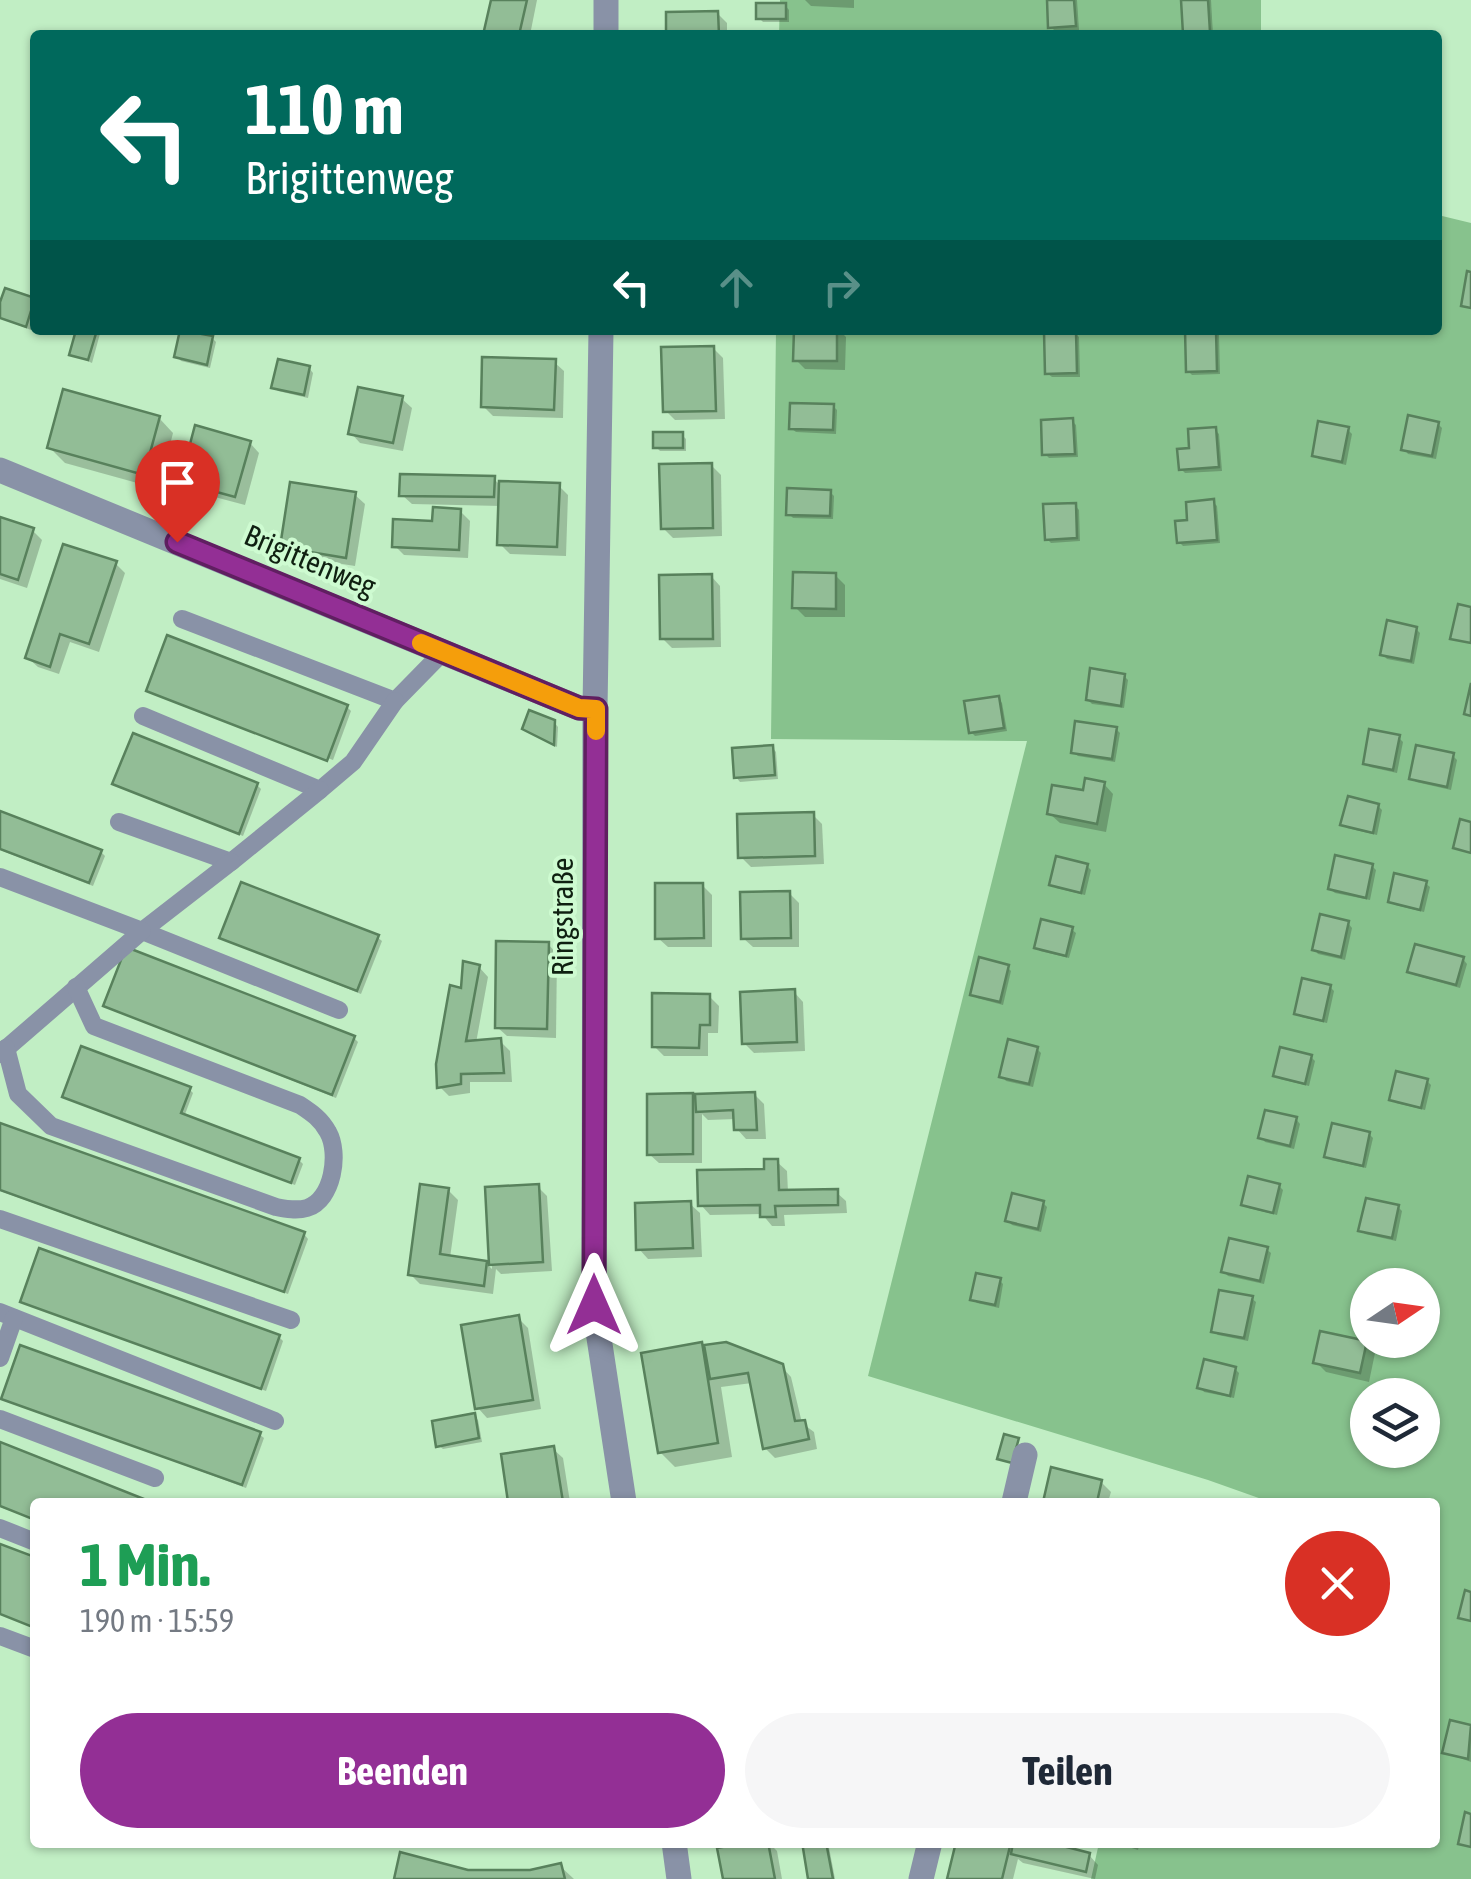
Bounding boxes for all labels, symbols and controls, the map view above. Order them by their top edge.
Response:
text: 110 m [245,69,404,149]
icon: left [80,70,210,200]
text: Brigittenweg [245,152,454,204]
icon: left [604,260,659,315]
icon: ahead [709,260,764,315]
icon: right [814,260,869,315]
pin [135,440,220,543]
icon: arrive [150,455,205,510]
street label: Brigittenweg [240,517,381,603]
street label: Ringstraße [545,858,579,976]
position arrow [542,1253,646,1357]
north arrow [1350,1268,1440,1358]
map controls [1350,1268,1440,1468]
button: layers [1350,1378,1440,1468]
text: 1 Min. [80,1530,210,1599]
button: close [1285,1531,1390,1636]
text: 190 m · 15:59 [80,1602,234,1639]
button: Beenden [80,1713,725,1828]
button: Teilen [745,1713,1390,1828]

